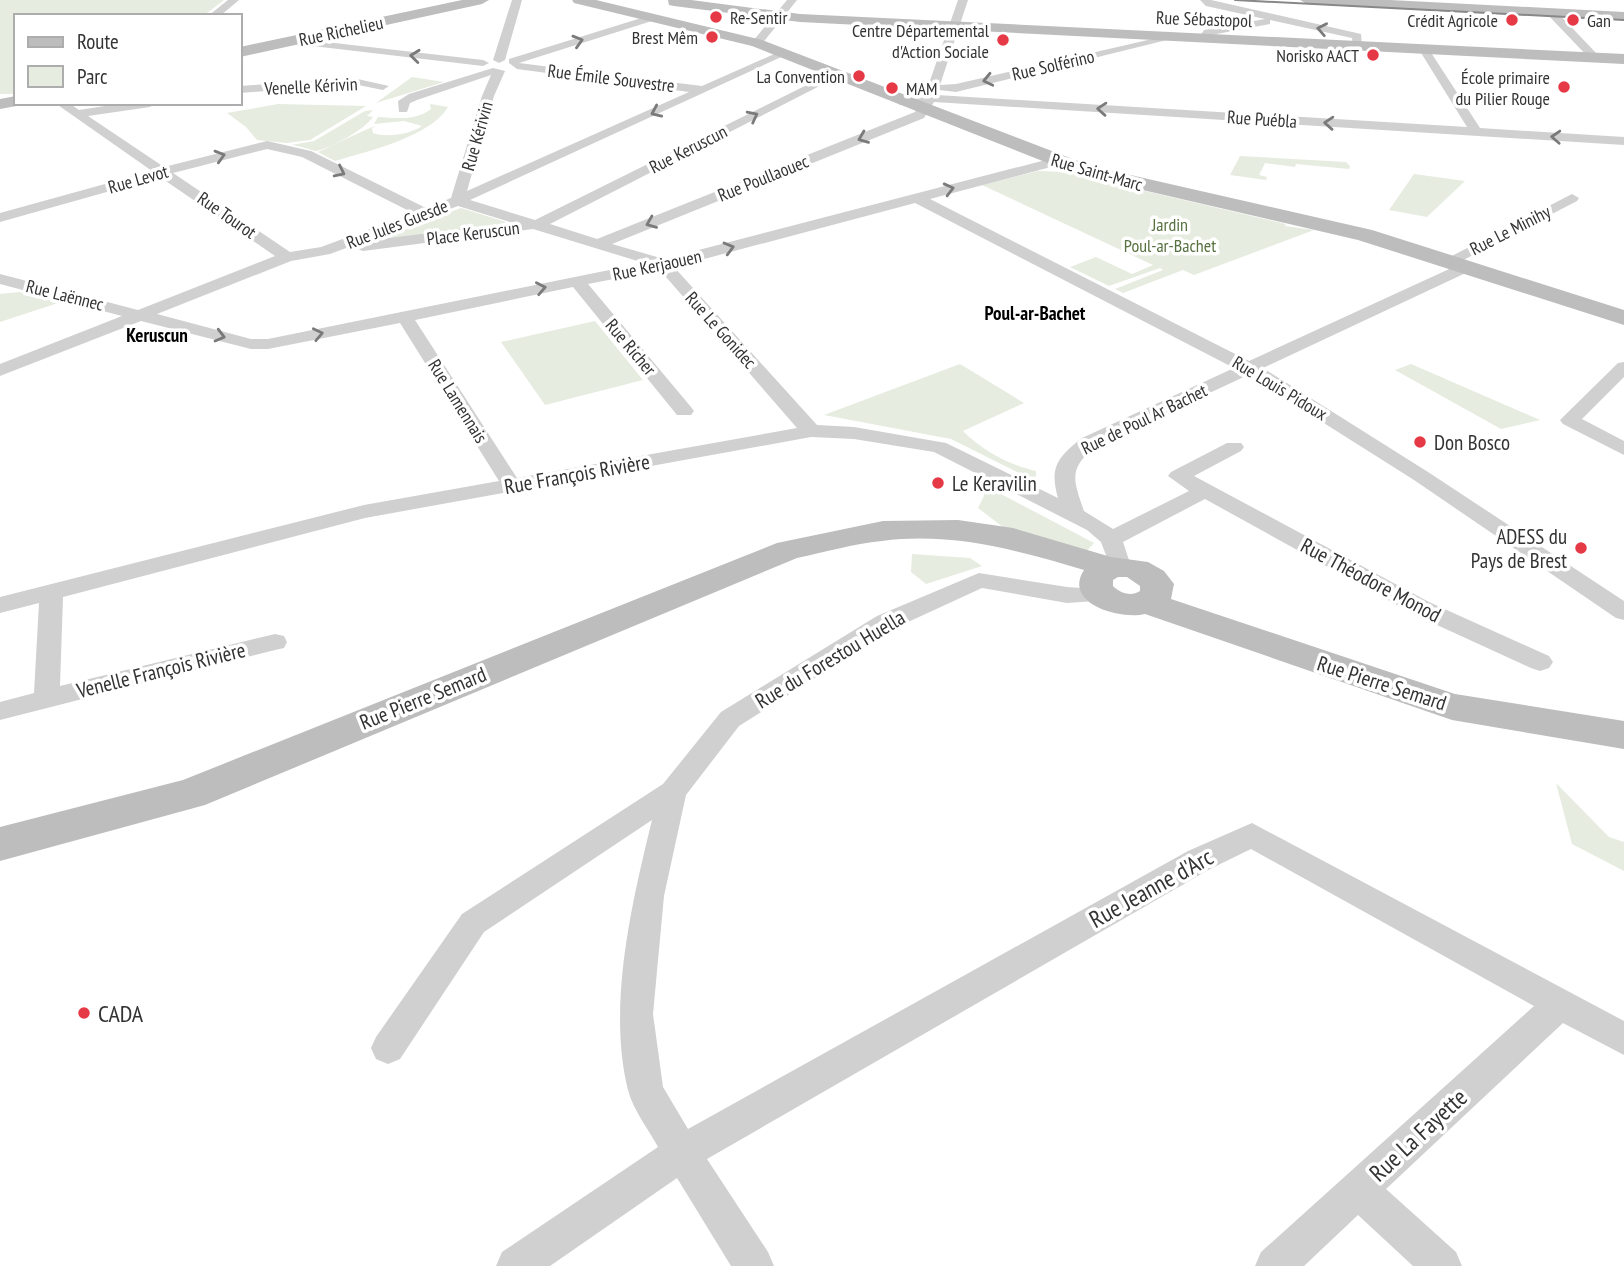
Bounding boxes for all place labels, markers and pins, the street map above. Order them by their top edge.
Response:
place label: Re-Sentir [730,6,788,29]
marker: Re-Sentir [708,9,724,25]
place label: Crédit Agricole [1407,9,1498,32]
place label: Gan [1587,9,1611,32]
marker: Crédit Agricole [1504,12,1520,28]
marker: Gan [1565,12,1581,28]
place label: Centre Départemental d'Action Sociale [852,19,990,63]
place label: Brest Mêm [632,26,698,49]
marker: Brest Mêm [704,29,720,45]
marker: Centre Départemental d'Action Sociale [995,32,1011,48]
place label: Norisko AACT [1276,44,1359,67]
marker: Norisko AACT [1365,47,1381,63]
place label: La Convention [756,65,845,88]
place label: École primaire du Pilier Rouge [1456,66,1550,110]
marker: La Convention [851,68,867,84]
place label: MAM [906,77,937,100]
marker: École primaire du Pilier Rouge [1556,79,1572,95]
marker: MAM [884,80,900,96]
place label: Don Bosco [1434,429,1510,456]
marker: Don Bosco [1412,434,1428,450]
place label: Le Keravilin [952,470,1037,497]
marker: Le Keravilin [930,475,946,491]
place label: ADESS du Pays de Brest [1471,523,1567,574]
marker: ADESS du Pays de Brest [1573,540,1589,556]
place label: CADA [98,998,144,1029]
marker: CADA [76,1005,92,1021]

